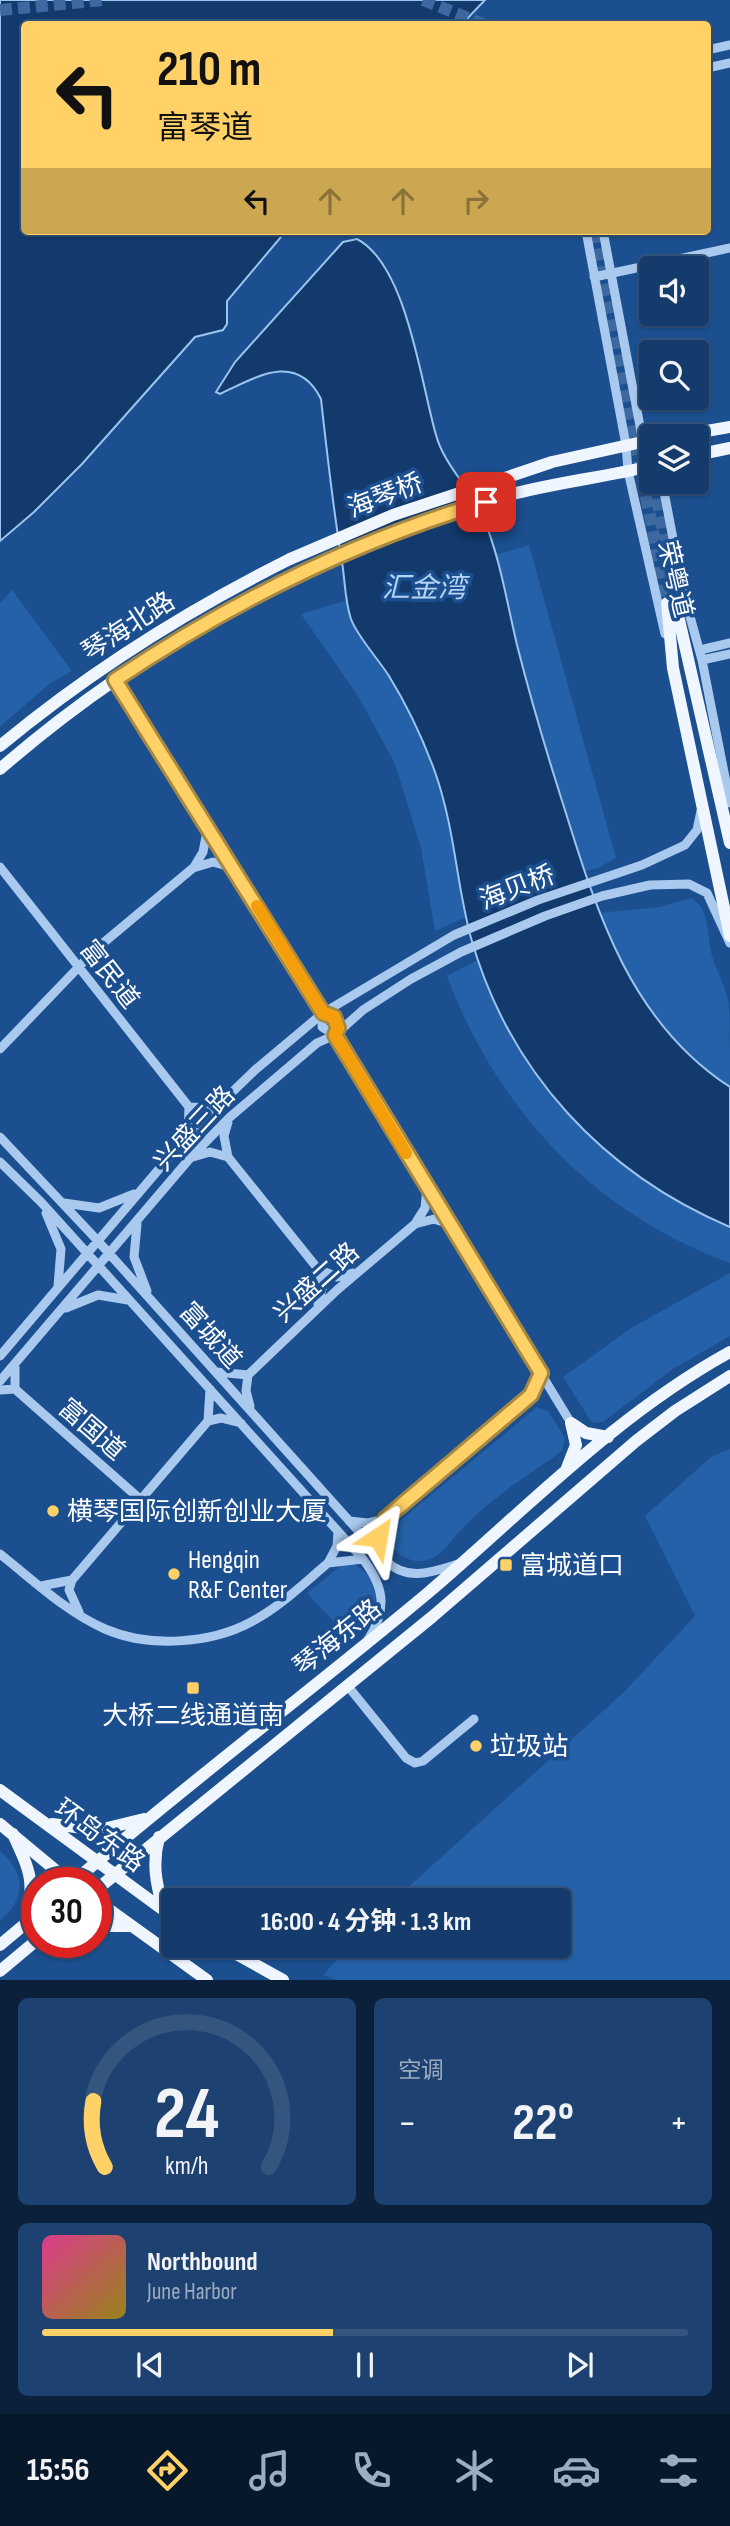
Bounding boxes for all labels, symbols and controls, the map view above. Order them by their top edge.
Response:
text: 210 m [157,41,261,100]
icon: left [42,49,133,140]
text: 富琴道 [157,109,253,148]
icon: left [238,182,276,220]
icon: ahead [311,182,349,220]
icon: ahead [384,182,422,220]
icon: right [457,182,495,220]
map controls [639,256,709,494]
button: sound [639,256,709,326]
button: search [639,340,709,410]
button: layers [639,424,709,494]
street label: 海琴桥 [344,468,428,525]
pin [456,472,516,532]
icon: arrive [467,483,505,521]
street label: 荣粤道 [651,538,698,621]
water label: 汇金湾 [382,572,470,605]
street label: 琴海北路 [77,586,181,669]
street label: 海贝桥 [476,860,560,917]
street label: 富民道 [73,935,145,1015]
street label: 兴盛三路 [148,1080,242,1178]
street label: 兴盛二路 [268,1237,366,1329]
street label: 富城道 [172,1297,248,1375]
street label: 富国道 [51,1393,131,1467]
place label: 横琴国际创新创业大厦 [67,1497,327,1528]
position arrow [341,1500,415,1574]
marker: 横琴国际创新创业大厦 [45,1503,61,1519]
place label: Hengqin R&F Center [188,1545,288,1606]
place label: 富城道口 [520,1551,624,1582]
marker: 富城道口 [498,1557,514,1573]
marker: Hengqin R&F Center [166,1566,182,1582]
street label: 琴海东路 [288,1593,388,1683]
marker: 大桥二线通道南 [185,1680,201,1696]
place label: 大桥二线通道南 [102,1701,284,1732]
place label: 垃圾站 [490,1732,568,1763]
marker: 垃圾站 [468,1738,484,1754]
street label: 环岛东路 [48,1793,150,1879]
speed limit sign: 30 [21,1867,112,1958]
text: 16:00 · 4 分钟 · 1.3 km [261,1907,471,1938]
text: 空调 [398,2057,444,2085]
text: 24 [154,2072,220,2160]
text: 22° [512,2092,574,2155]
text: − [398,2101,417,2146]
text: + [669,2101,688,2146]
text: km/h [165,2151,209,2182]
text: Northbound [147,2247,258,2278]
text: June Harbor [147,2278,237,2306]
icon: previous [131,2346,169,2384]
icon: pause [346,2346,384,2384]
icon: next [561,2346,599,2384]
icon: directions [143,2446,192,2495]
icon: music [245,2446,294,2495]
icon: phone [347,2446,396,2495]
icon: climate [450,2446,499,2495]
icon: car [552,2446,601,2495]
icon: filters [654,2446,703,2495]
text: 15:56 [27,2451,90,2490]

